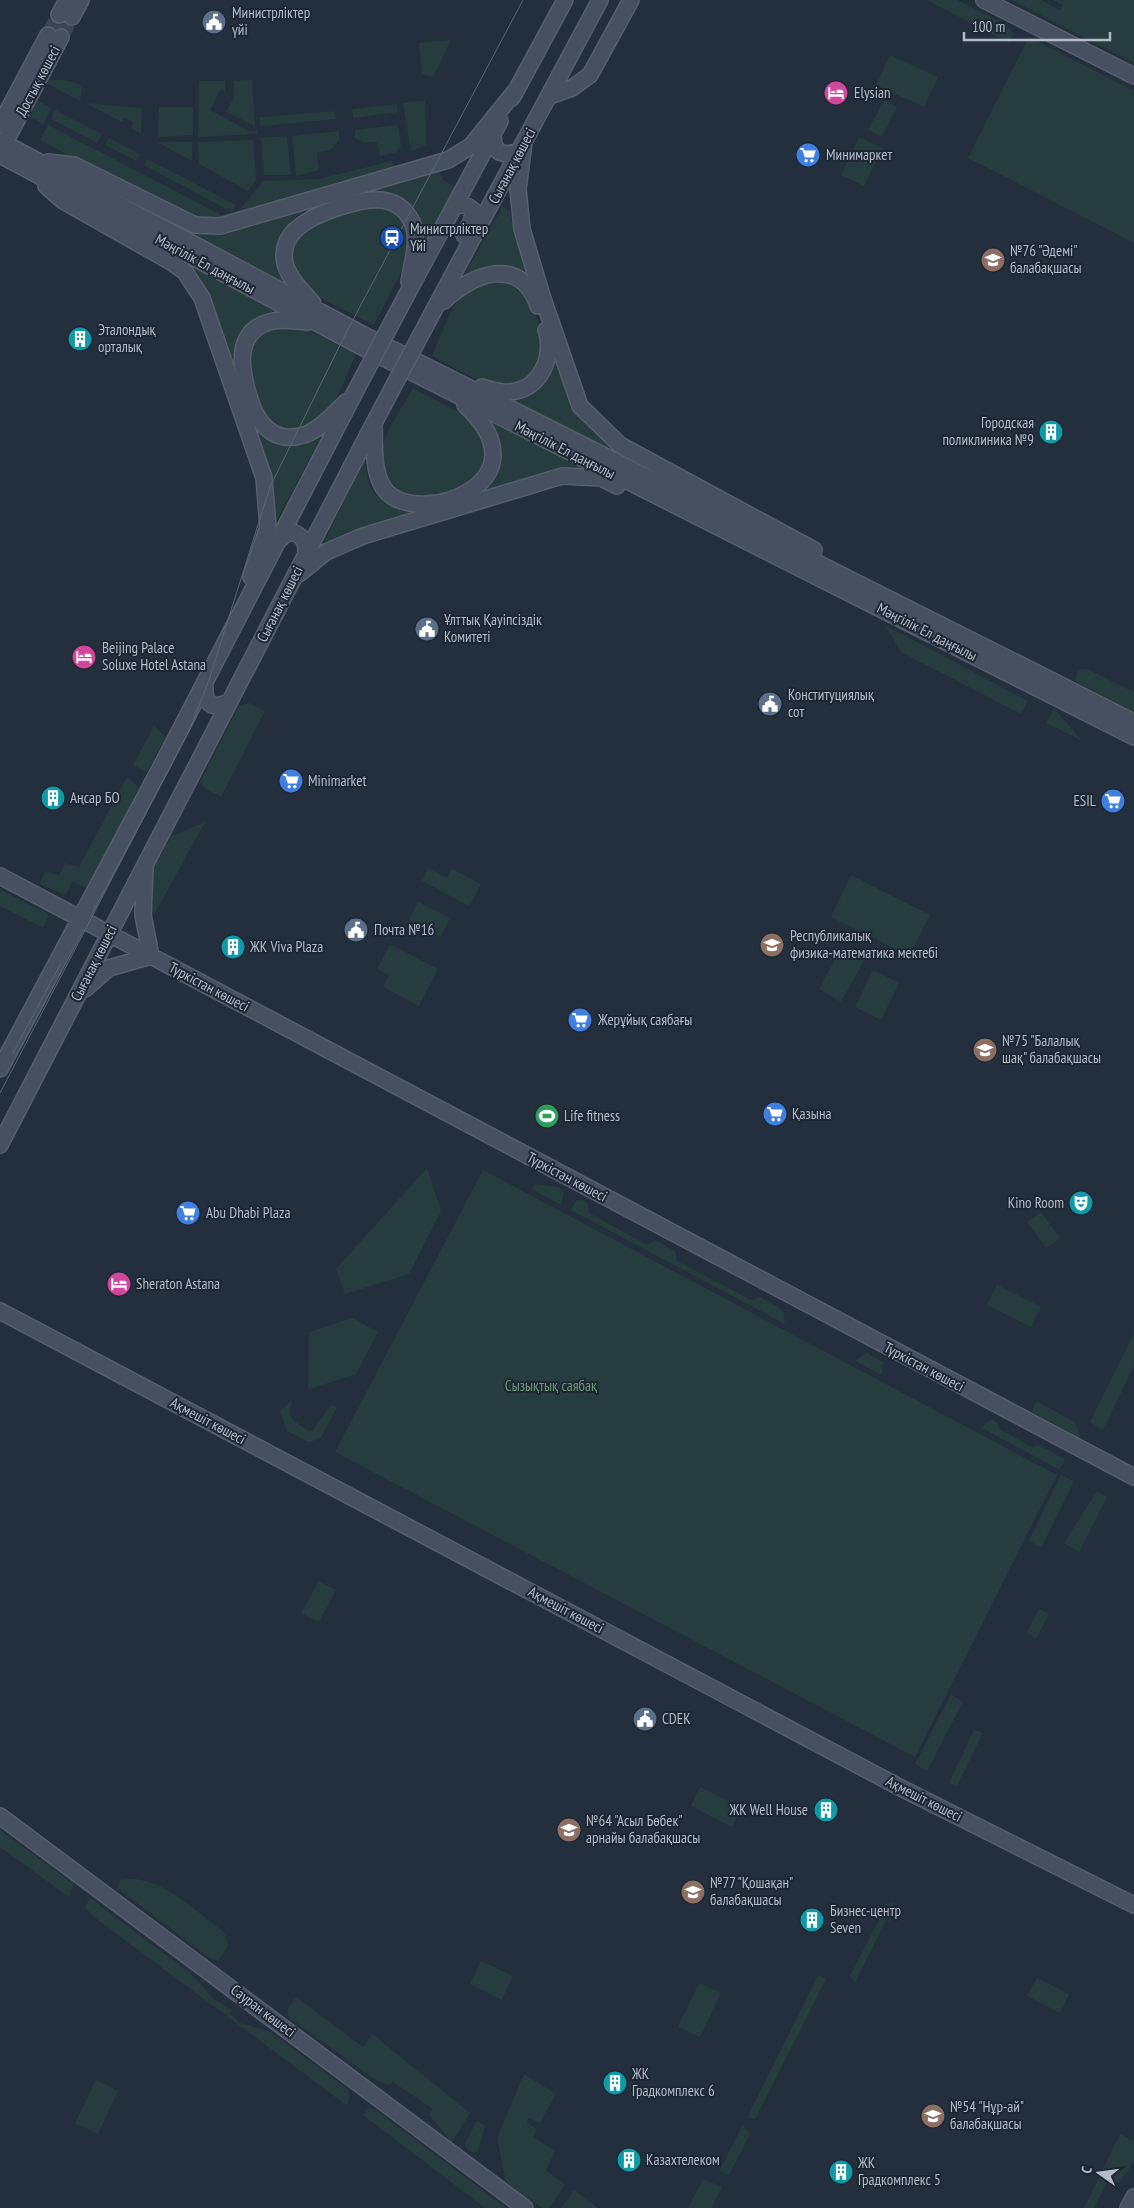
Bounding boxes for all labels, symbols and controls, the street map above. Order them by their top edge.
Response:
place label: Министрліктер үйі [232,3,310,39]
public building icon: Министрліктер үйі [201,9,227,35]
scale bar [964,10,1110,42]
text: 100 m [972,17,1005,36]
street label: Достық көшесі [11,42,64,119]
hotel icon: Elysian [823,80,849,106]
place label: Elysian [854,83,890,102]
street label: Сығанақ көшесі [484,125,539,207]
supermarket icon: Минимаркет [795,142,821,168]
place label: Минимаркет [826,145,892,164]
place label: Министрліктер Үйі [410,219,488,255]
station icon: Министрліктер Үйі [379,225,405,251]
street label: Мәңгілік Ел даңғылы [152,229,258,298]
place label: №76 "Әдемі" балабақшасы [1010,241,1082,277]
school or university icon: №76 "Әдемі" балабақшасы [980,247,1006,273]
place label: Эталондық орталық [98,320,157,356]
building icon: Эталондық орталық [67,326,93,352]
place label: Городская поликлиника №9 [942,413,1034,449]
street label: Мәңгілік Ел даңғылы [512,416,619,483]
building icon: Городская поликлиника №9 [1038,419,1064,445]
street label: Сығанақ көшесі [252,562,307,645]
street label: Мәңгілік Ел даңғылы [874,598,981,665]
place label: Ұлттық Қауіпсіздік Комитеті [444,610,542,646]
public building icon: Ұлттық Қауіпсіздік Комитеті [414,616,440,642]
place label: Beijing Palace Soluxe Hotel Astana [102,638,206,674]
hotel icon: Beijing Palace Soluxe Hotel Astana [71,644,97,670]
place label: Конституциялық сот [788,685,875,721]
public building icon: Конституциялық сот [757,691,783,717]
supermarket icon: Minimarket [278,768,304,794]
place label: Minimarket [308,771,367,790]
building icon: Аңсар БО [40,785,66,811]
place label: Аңсар БО [70,788,120,807]
supermarket icon: ESIL [1100,788,1126,814]
place label: ESIL [1073,791,1097,810]
public building icon: Почта №16 [343,917,369,943]
place label: Почта №16 [374,920,434,939]
street label: Сығанақ көшесі [66,921,121,1004]
place label: Республикалық физика-математика мектебі [790,926,938,962]
school or university icon: Республикалық физика-математика мектебі [759,932,785,958]
building icon: ЖК Viva Plaza [220,934,246,960]
place label: ЖК Viva Plaza [249,937,323,956]
street label: Түркістан көшесі [166,958,253,1016]
supermarket icon: Жерұйық саябағы [567,1007,593,1033]
place label: Жерұйық саябағы [597,1010,692,1029]
place label: №75 "Балалық шақ" балабақшасы [1002,1031,1101,1067]
school or university icon: №75 "Балалық шақ" балабақшасы [972,1037,998,1063]
supermarket icon: Қазына [762,1101,788,1127]
sports icon: Life fitness [534,1103,560,1129]
place label: Қазына [792,1104,831,1123]
place label: Life fitness [564,1106,620,1125]
street label: Түркістан көшесі [524,1148,611,1206]
theatre icon: Kino Room [1068,1190,1094,1216]
place label: Kino Room [1008,1193,1064,1212]
supermarket icon: Abu Dhabi Plaza [175,1200,201,1226]
place label: Abu Dhabi Plaza [206,1203,290,1222]
hotel icon: Sheraton Astana [106,1271,132,1297]
place label: Sheraton Astana [136,1274,220,1293]
street label: Түркістан көшесі [881,1338,968,1396]
park label: Сызықтық саябақ [505,1376,598,1395]
street label: Ақмешіт көшесі [167,1393,249,1448]
street label: Ақмешіт көшесі [525,1582,607,1637]
public building icon: CDEK [632,1706,658,1732]
place label: CDEK [662,1709,691,1728]
street label: Ақмешіт көшесі [883,1771,965,1826]
building icon: ЖК Well House [813,1797,839,1823]
place label: ЖК Well House [728,1800,808,1819]
place label: №64 "Асыл Бөбек" арнайы балабақшасы [586,1811,700,1847]
school or university icon: №64 "Асыл Бөбек" арнайы балабақшасы [556,1817,582,1843]
place label: №77 "Қошақан" балабақшасы [710,1873,793,1909]
school or university icon: №77 "Қошақан" балабақшасы [680,1879,706,1905]
place label: Бизнес-центр Seven [830,1901,901,1937]
building icon: Бизнес-центр Seven [799,1907,825,1933]
street label: Сауран көшесі [227,1980,300,2041]
place label: ЖК Градкомплекс 6 [631,2064,715,2100]
building icon: ЖК Градкомплекс 6 [602,2070,628,2096]
place label: №54 "Нұр-ай" балабақшасы [950,2097,1024,2133]
school or university icon: №54 "Нұр-ай" балабақшасы [920,2103,946,2129]
building icon: Казахтелеком [616,2147,642,2173]
north arrow [1074,2148,1124,2198]
place label: Казахтелеком [646,2150,720,2169]
place label: ЖК Градкомплекс 5 [857,2153,941,2189]
building icon: ЖК Градкомплекс 5 [828,2159,854,2185]
text: С [1077,2164,1096,2175]

